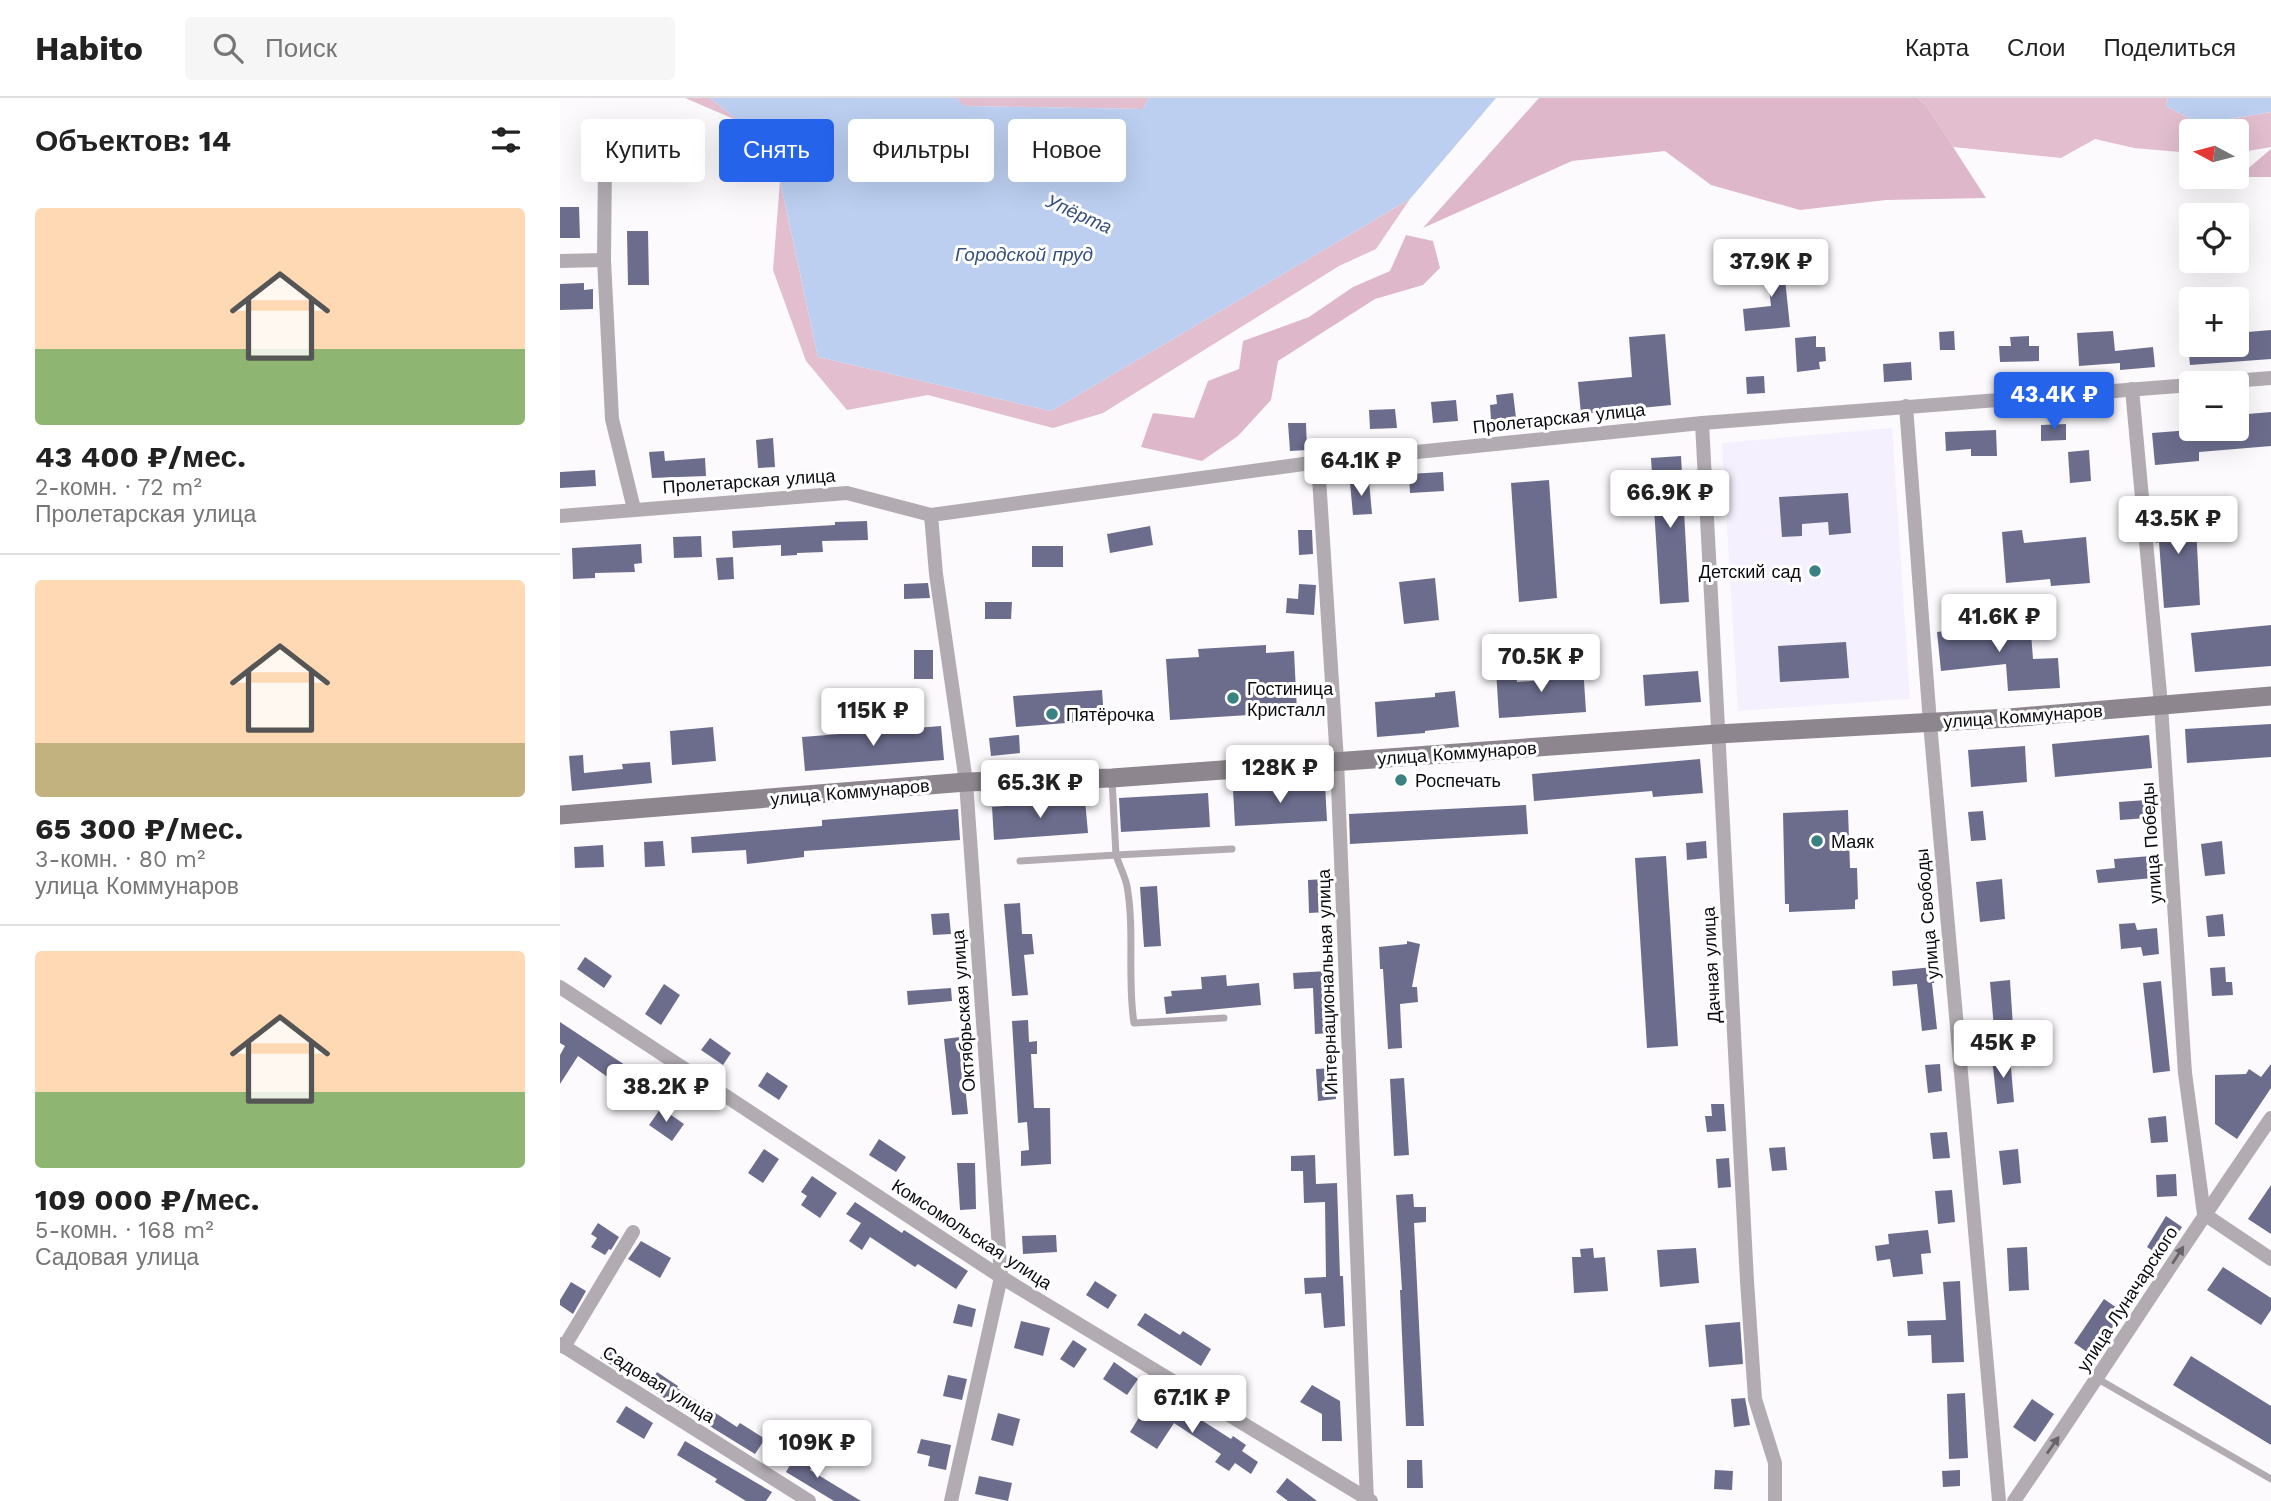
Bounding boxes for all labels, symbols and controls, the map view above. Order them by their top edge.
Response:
search box [185,17,675,80]
text: Habito [35,29,143,68]
icon: search [209,29,247,67]
text: Поиск [265,33,337,63]
text: Карта [1905,34,1969,62]
text: Слои [2007,34,2065,62]
text: Поделиться [2103,34,2236,62]
chip: Купить [581,119,705,182]
chip: Снять [719,119,834,182]
chip: Фильтры [848,119,994,182]
chip: Новое [1008,119,1126,182]
north arrow [2179,119,2249,189]
map controls [2179,119,2249,441]
icon: filters [487,121,525,159]
text: Объектов: 14 [35,123,231,158]
water label: Упёрта [1042,189,1116,239]
button: locate [2179,203,2249,273]
pin: 37.9K ₽ [1706,240,1836,299]
water label: Городской пруд [955,243,1093,266]
text: 37.9K ₽ [1729,248,1813,275]
icon: home [217,253,343,379]
button: + [2179,287,2249,357]
button: − [2179,371,2249,441]
pin: 43.4K ₽ [1989,372,2119,432]
text: 43.4K ₽ [2010,381,2098,408]
street label: Пролетарская улица [1472,398,1647,437]
pin: 64.1K ₽ [1296,438,1426,498]
text: 43 400 ₽/мес. [35,439,246,474]
text: 64.1K ₽ [1320,447,1402,474]
street label: Пролетарская улица [662,464,837,498]
pin: 66.9K ₽ [1605,470,1735,530]
text: 2-комн. · 72 m² [35,474,202,501]
text: 66.9K ₽ [1626,479,1714,506]
pin: 43.5K ₽ [2113,496,2243,556]
text: Пролетарская улица [35,501,256,528]
text: 43.5K ₽ [2135,505,2221,532]
place label: Детский сад [1699,561,1801,582]
marker: Детский сад [1807,563,1823,579]
pin: 41.6K ₽ [1934,594,2064,654]
text: 41.6K ₽ [1957,603,2041,630]
icon: home [217,625,343,751]
pin: 70.5K ₽ [1476,634,1606,694]
text: 70.5K ₽ [1498,643,1584,670]
place label: Гостиница Кристалл [1247,678,1334,720]
pin: 115K ₽ [816,688,930,748]
marker: Гостиница Кристалл [1225,690,1241,706]
text: 115K ₽ [837,697,909,724]
street label: улица Коммунаров [1943,700,2103,732]
place label: Пятёрочка [1066,704,1155,725]
marker: Пятёрочка [1044,706,1060,722]
street label: улица Коммунаров [1377,737,1537,769]
pin: 128K ₽ [1223,746,1337,805]
text: 128K ₽ [1242,754,1318,781]
pin: 65.3K ₽ [975,760,1105,820]
text: 65.3K ₽ [997,769,1083,796]
place label: Роспечать [1415,770,1501,791]
marker: Роспечать [1393,772,1409,788]
street label: улица Коммунаров [770,775,930,809]
street label: улица Победы [2136,782,2166,904]
text: 65 300 ₽/мес. [35,811,243,846]
place label: Маяк [1831,831,1874,852]
marker: Маяк [1809,833,1825,849]
text: 3-комн. · 80 m² [35,846,205,873]
street label: улица Свободы [1911,848,1943,980]
street label: Интернациональная улица [1313,868,1341,1096]
text: улица Коммунаров [35,873,239,900]
street label: Дачная улица [1697,905,1725,1024]
street label: Октябрьская улица [947,928,979,1093]
icon: home [217,996,343,1122]
pin: 45K ₽ [1954,1020,2052,1080]
text: 45K ₽ [1970,1029,2036,1056]
pin: 38.2K ₽ [601,1065,731,1124]
text: 38.2K ₽ [623,1073,709,1100]
street label: Комсомольская улица [888,1174,1057,1294]
text: 109 000 ₽/мес. [35,1182,259,1217]
text: 5-комн. · 168 m² [35,1217,214,1244]
street label: улица Луначарского [2072,1222,2182,1376]
text: Садовая улица [35,1244,199,1271]
one-way arrow [2172,1245,2185,1265]
street label: Садовая улица [599,1341,720,1427]
pin: 67.1K ₽ [1127,1376,1257,1435]
text: 67.1K ₽ [1153,1384,1231,1411]
pin: 109K ₽ [760,1420,874,1480]
text: 109K ₽ [778,1429,856,1456]
one-way arrow [2046,1436,2060,1454]

